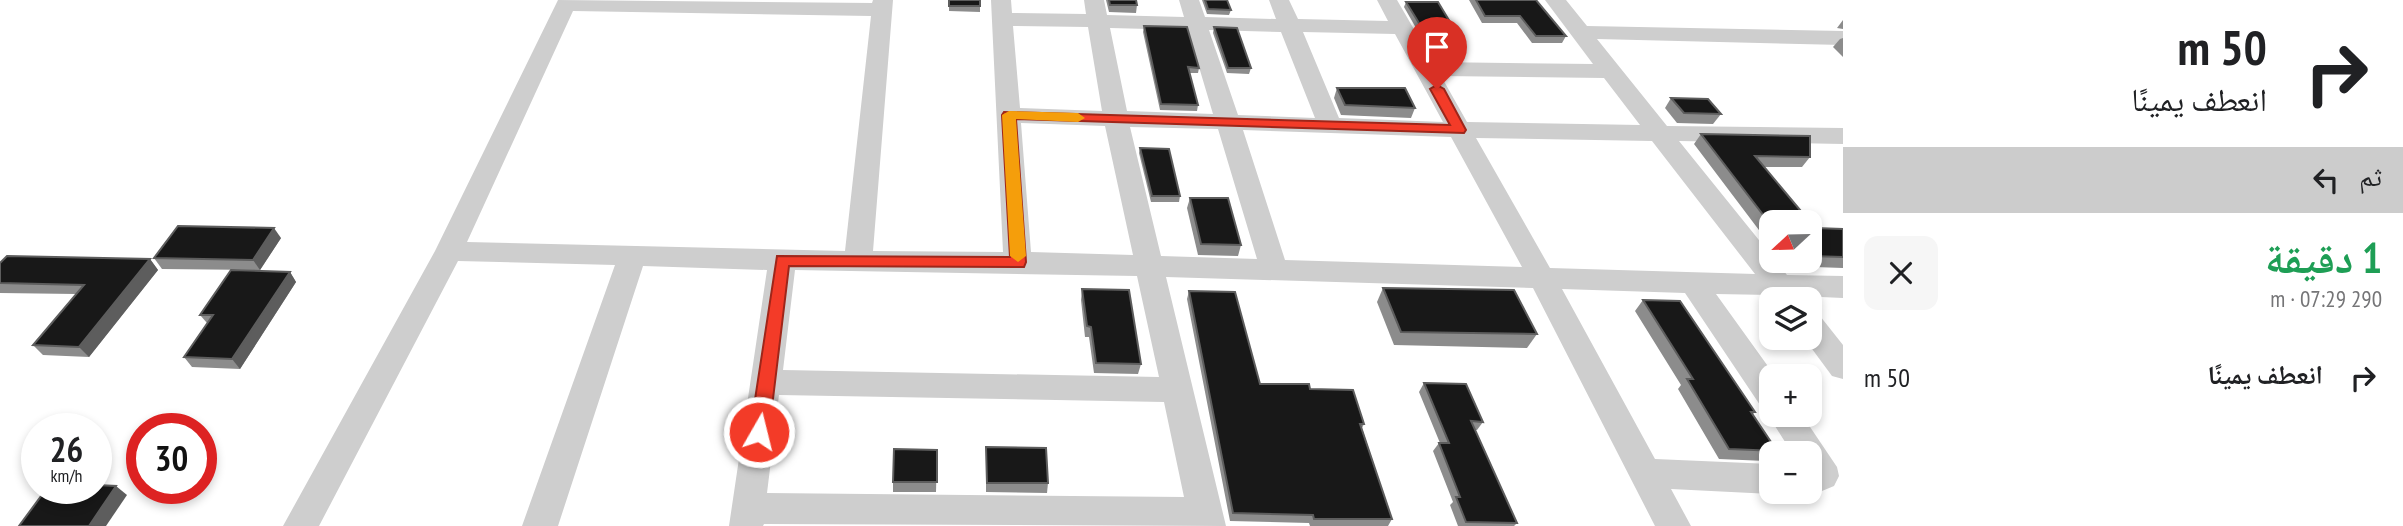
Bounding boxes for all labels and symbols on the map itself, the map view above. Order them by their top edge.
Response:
pin [1407,17,1467,89]
north arrow [1759,210,1822,273]
position arrow [722,395,796,469]
speed limit sign: 30 [126,413,217,504]

